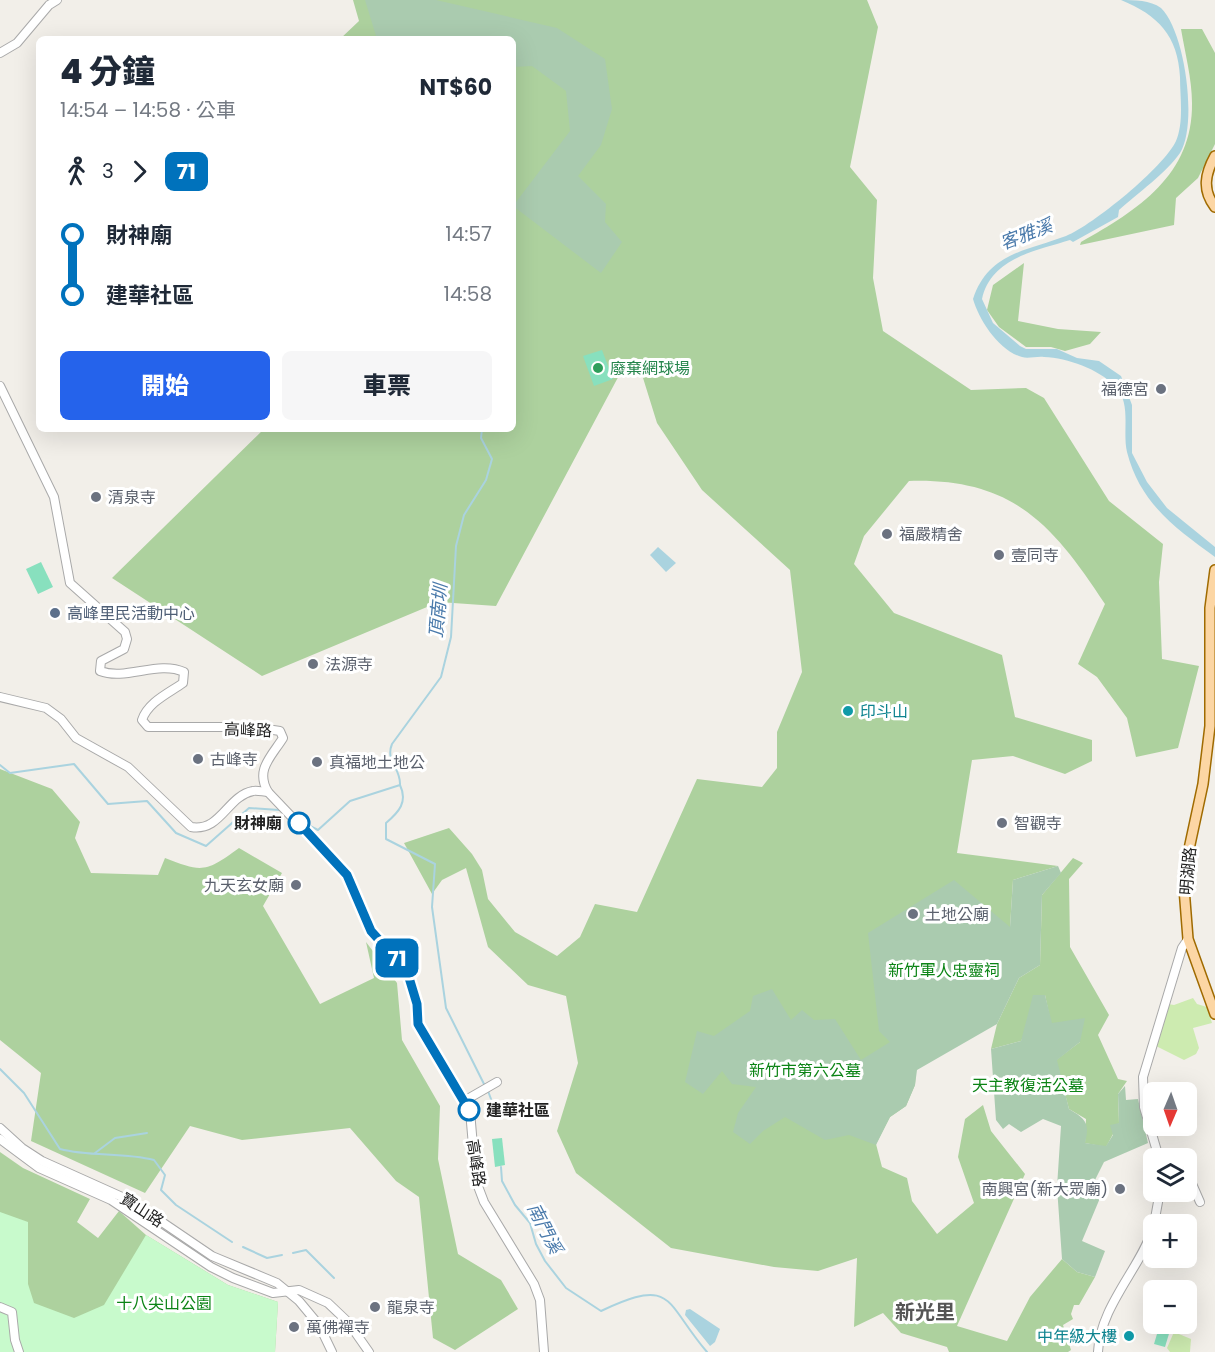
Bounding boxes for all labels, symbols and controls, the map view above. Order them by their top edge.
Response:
text: 4 分鐘 [60,48,155,95]
text: NT$60 [420,72,492,103]
text: 14:54 – 14:58 · 公車 [60,96,236,124]
icon: walk [60,155,93,188]
icon: forward [123,155,156,188]
text: 3 [102,157,114,185]
text: 71 [177,157,196,186]
water label: 客雅溪 [996,212,1058,255]
text: 財神廟 [106,220,172,251]
text: 14:57 [445,220,492,248]
text: 建華社區 [106,280,194,311]
text: 14:58 [444,280,492,308]
button: 開始 [60,351,270,420]
button: 車票 [282,351,492,420]
place label: 廢棄網球場 [610,357,690,380]
marker: 廢棄網球場 [591,361,605,375]
place label: 福德宮 [1101,378,1149,401]
marker: 福德宮 [1154,382,1168,396]
place label: 清泉寺 [108,486,156,509]
marker: 清泉寺 [89,490,103,504]
place label: 福嚴精舍 [899,523,963,546]
marker: 福嚴精舍 [880,527,894,541]
place label: 壹同寺 [1011,544,1059,567]
marker: 壹同寺 [992,548,1006,562]
water label: 頂南圳 [423,580,453,639]
place label: 高峰里民活動中心 [67,602,195,625]
marker: 高峰里民活動中心 [48,606,62,620]
place label: 法源寺 [325,653,373,676]
marker: 法源寺 [306,657,320,671]
place label: 印斗山 [860,700,908,723]
marker: 印斗山 [841,704,855,718]
street label: 高峰路 [224,718,272,742]
place label: 古峰寺 [210,748,258,771]
place label: 真福地土地公 [329,751,425,774]
marker: 古峰寺 [191,752,205,766]
marker: 真福地土地公 [310,755,324,769]
place label: 財神廟 [234,812,282,835]
marker: 財神廟 [288,812,310,834]
place label: 智觀寺 [1014,812,1062,835]
marker: 智觀寺 [995,816,1009,830]
street label: 明湖路 [1174,846,1202,896]
place label: 九天玄女廟 [204,874,284,897]
marker: 九天玄女廟 [289,878,303,892]
place label: 土地公廟 [925,903,989,926]
marker: 土地公廟 [906,907,920,921]
line badge: 71 [370,938,424,978]
text: 71 [387,944,407,973]
park label: 新竹軍人忠靈祠 [888,959,1000,982]
park label: 新竹市第六公墓 [749,1059,861,1082]
park label: 天主教復活公墓 [972,1074,1084,1097]
north arrow [1143,1082,1197,1136]
map controls [1143,1082,1197,1334]
marker: 建華社區 [458,1099,480,1121]
place label: 建華社區 [486,1099,550,1122]
street label: 高峰路 [461,1137,491,1189]
button: layers [1143,1148,1197,1202]
place label: 南興宮(新大眾廟) [981,1178,1108,1201]
marker: 南興宮(新大眾廟) [1113,1182,1127,1196]
street label: 寶山路 [116,1187,168,1233]
water label: 南門溪 [522,1198,570,1260]
button: + [1143,1214,1197,1268]
button: − [1143,1280,1197,1334]
park label: 十八尖山公園 [116,1292,212,1315]
place label: 龍泉寺 [387,1296,435,1319]
district label: 新光里 [895,1298,955,1326]
marker: 龍泉寺 [368,1300,382,1314]
place label: 萬佛禪寺 [306,1316,370,1339]
marker: 萬佛禪寺 [287,1320,301,1334]
place label: 中年級大樓 [1037,1325,1117,1348]
marker: 中年級大樓 [1122,1329,1136,1343]

